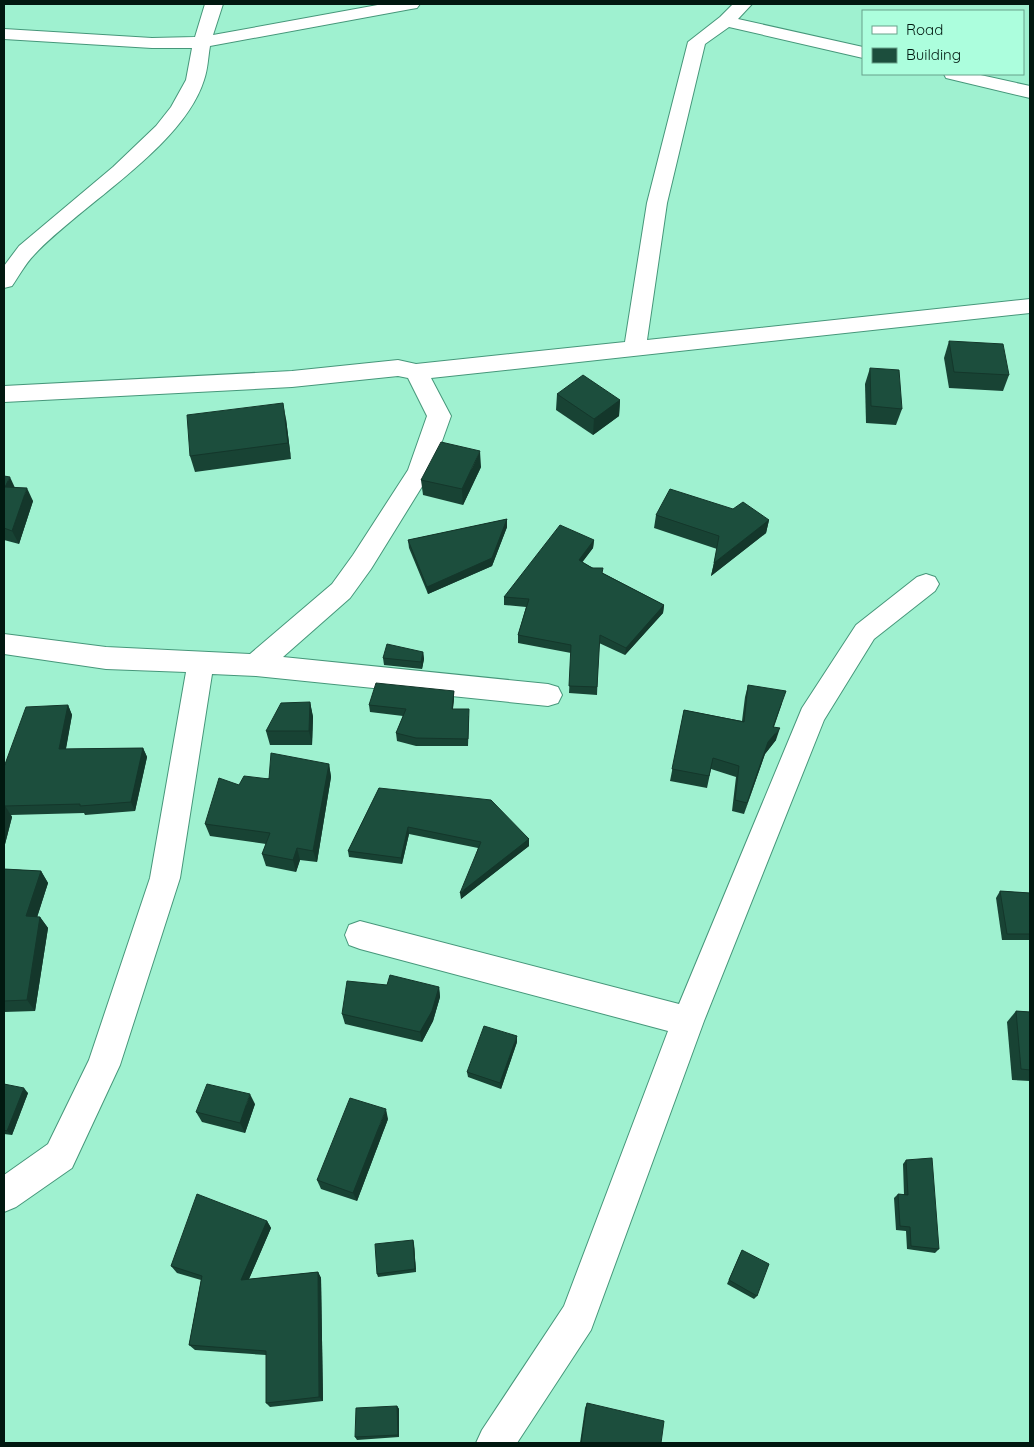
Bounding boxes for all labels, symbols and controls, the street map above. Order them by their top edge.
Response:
legend [862,10,1024,75]
text: Road [906,20,943,39]
text: Building [906,45,961,64]

